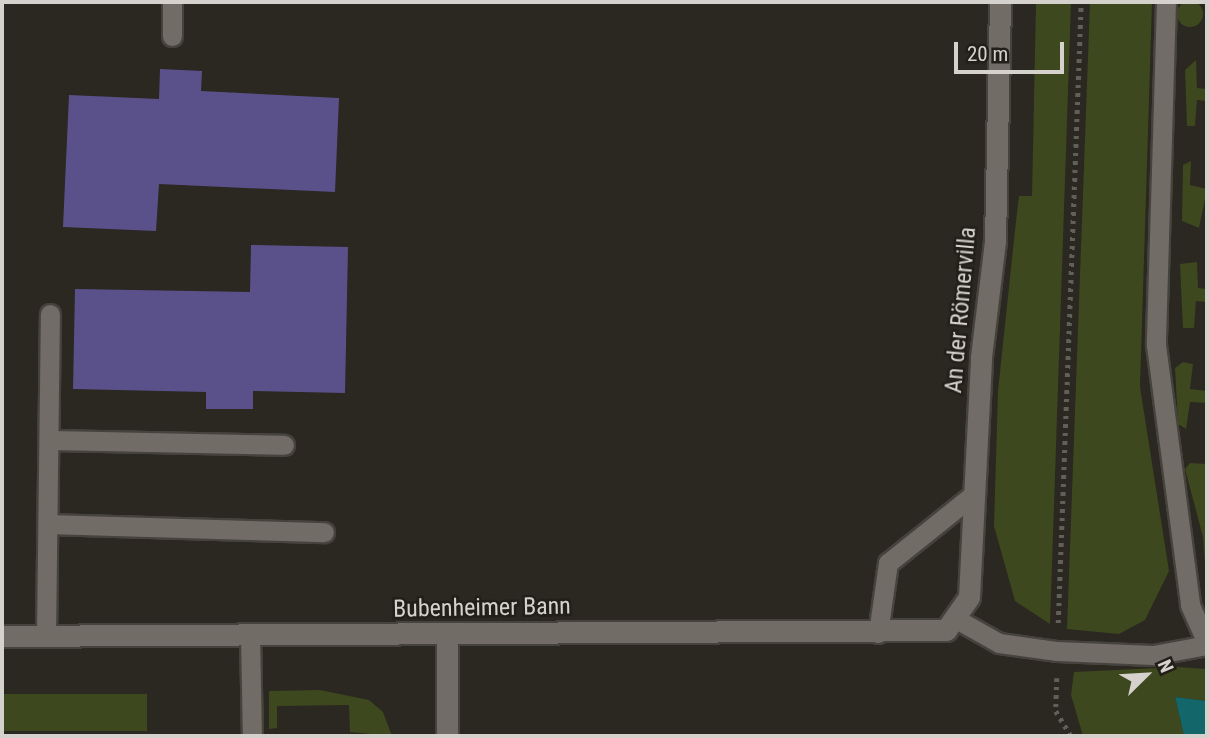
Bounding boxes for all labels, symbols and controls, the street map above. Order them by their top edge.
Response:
scale bar [957,28,1067,72]
text: 20 m [967,42,1008,66]
street label: An der Römervilla [939,226,983,394]
street label: Bubenheimer Bann [393,592,571,624]
north arrow [1111,640,1181,710]
text: N [1153,656,1179,676]

